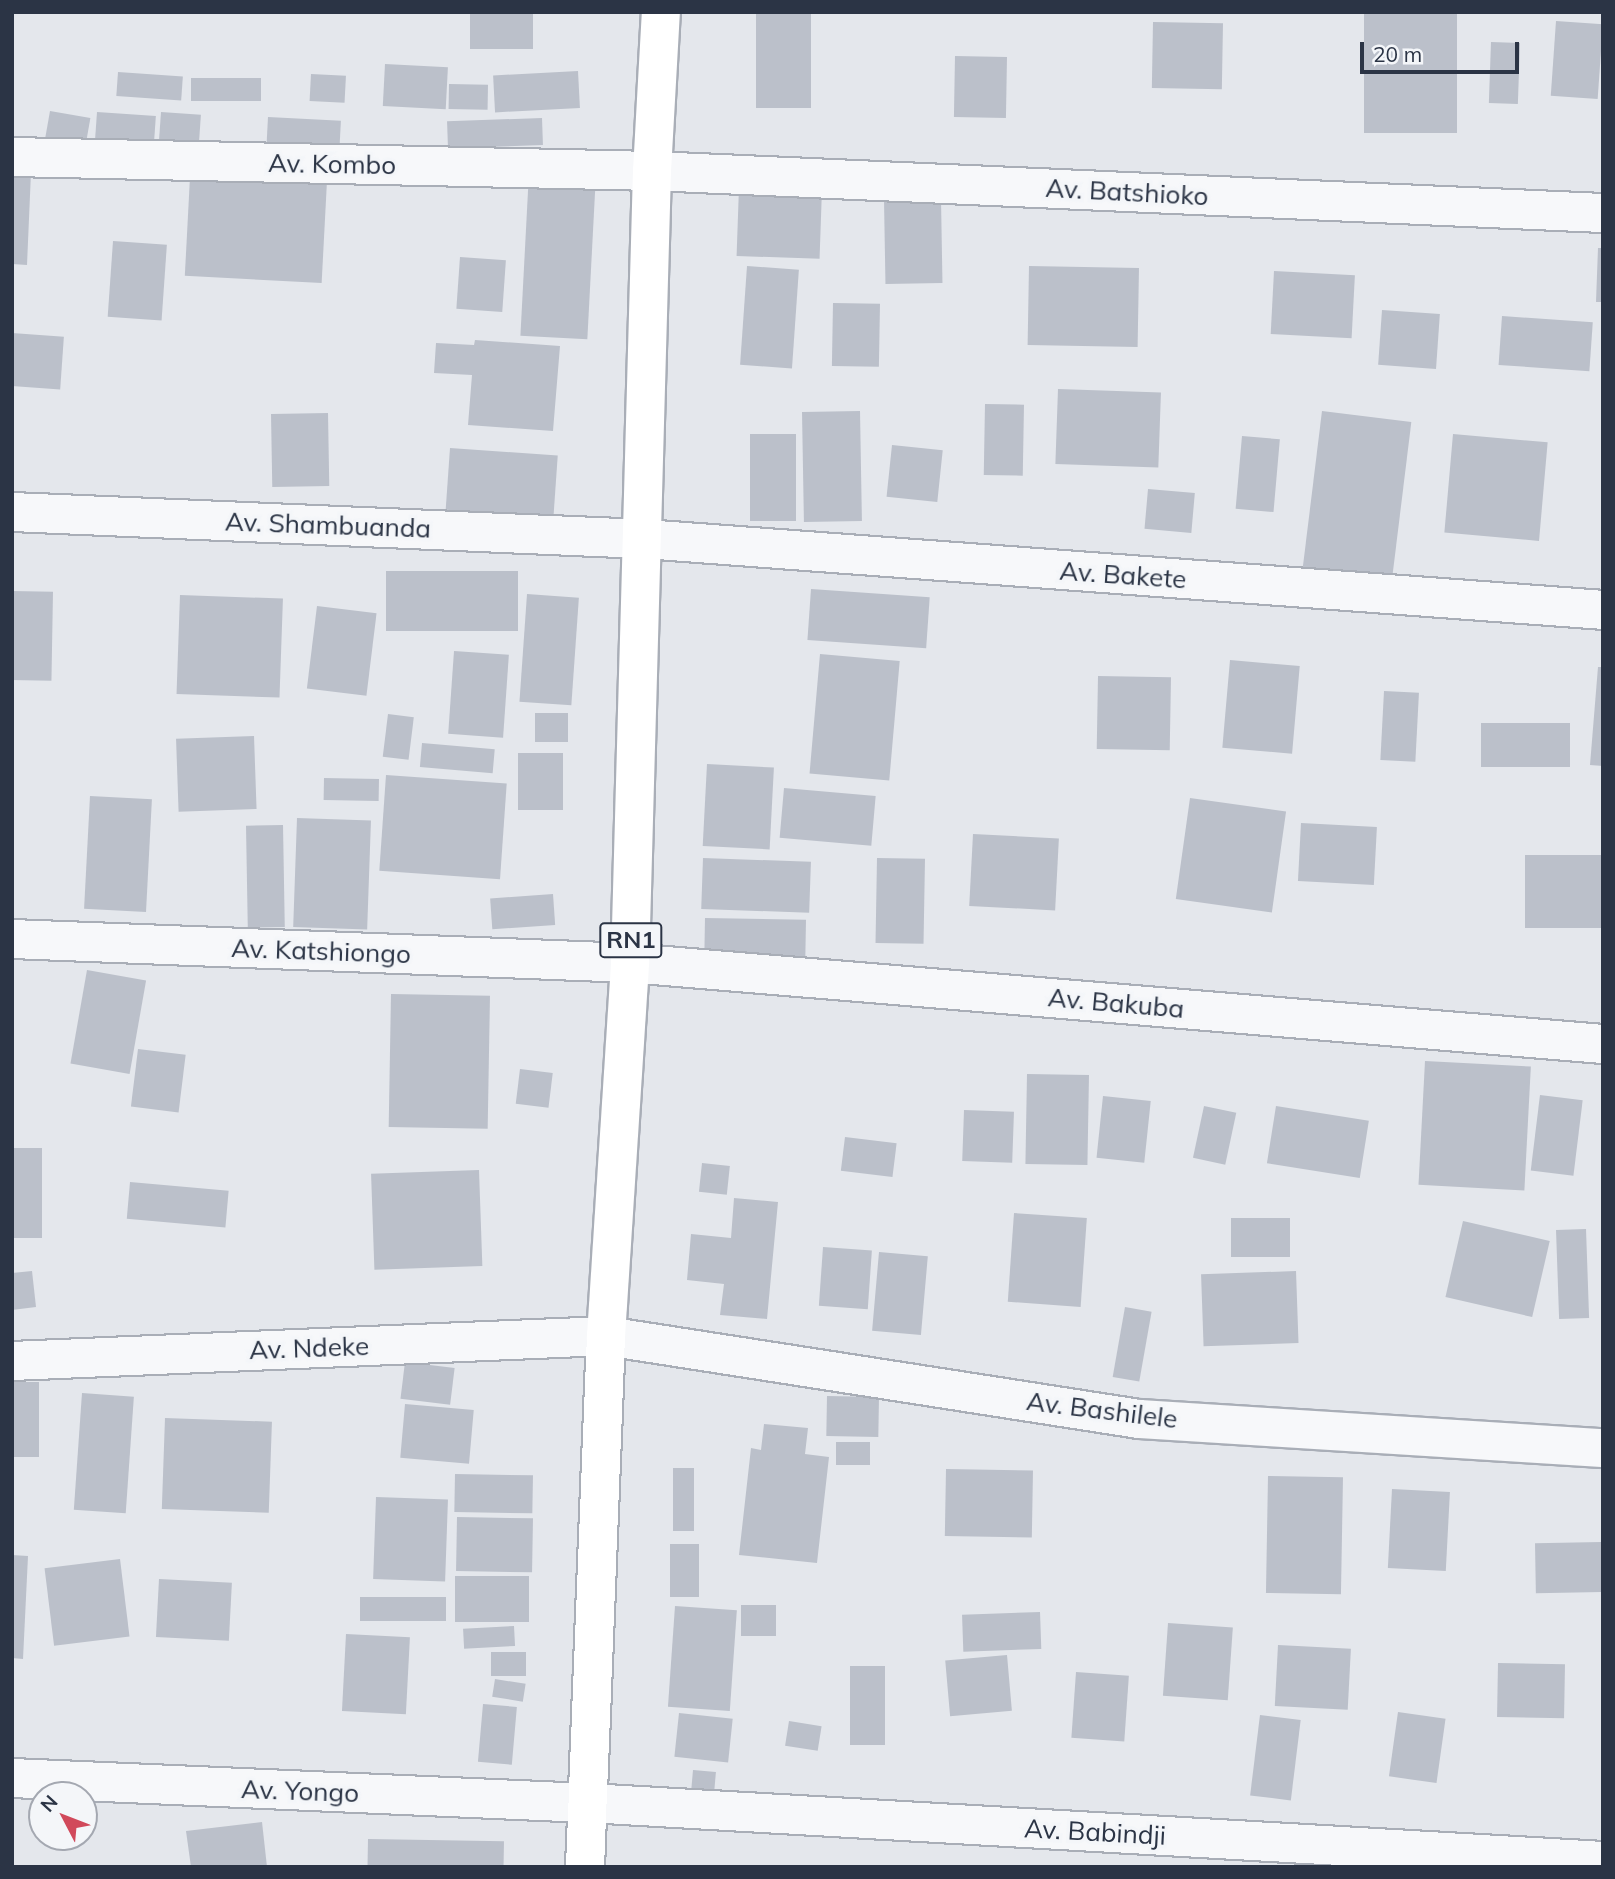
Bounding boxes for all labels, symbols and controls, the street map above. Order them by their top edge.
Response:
scale bar [1363,28,1522,72]
text: 20 m [1373,41,1422,67]
street label: Av. Kombo [268,147,396,181]
street label: Av. Batshioko [1045,172,1209,212]
street label: Av. Shambuanda [224,506,432,544]
street label: Av. Bakete [1058,555,1188,595]
road number: RN1 [598,920,664,960]
street label: Av. Katshiongo [231,932,411,970]
street label: Av. Bakuba [1047,982,1185,1024]
street label: Av. Ndeke [248,1330,370,1366]
street label: Av. Bashilele [1025,1385,1179,1435]
street label: Av. Yongo [240,1773,360,1809]
north arrow [28,1781,98,1851]
text: N [35,1790,63,1817]
street label: Av. Babindji [1023,1813,1167,1851]

